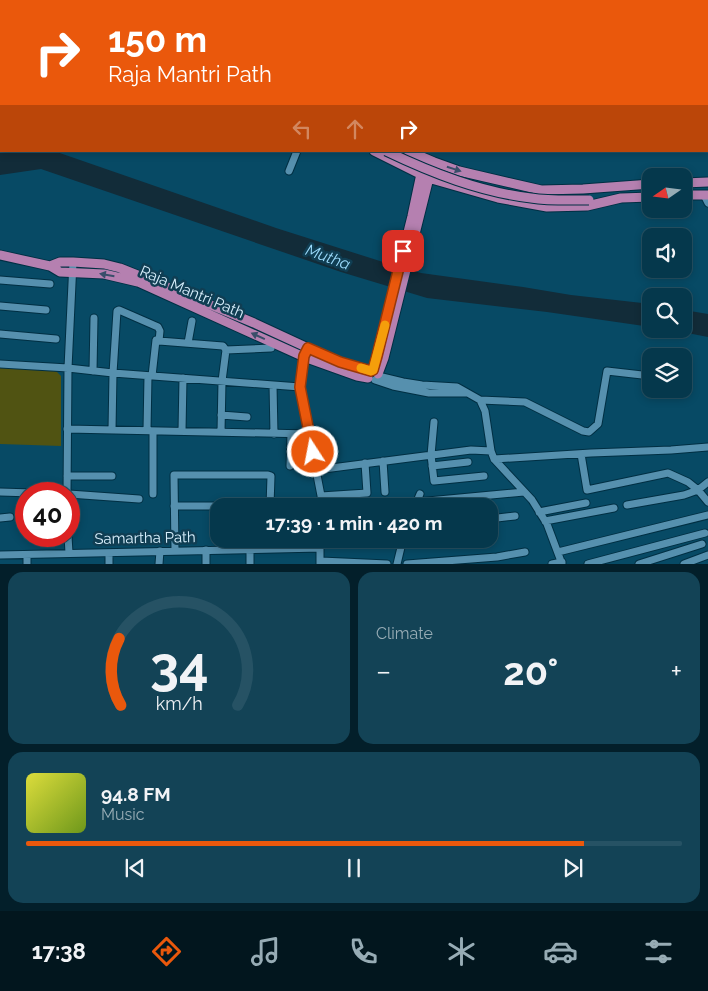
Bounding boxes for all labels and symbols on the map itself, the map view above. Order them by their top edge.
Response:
one-way arrow [446,166,461,173]
north arrow [642,168,692,218]
pin [382,230,424,272]
water label: Mutha [303,240,353,274]
street label: Raja Mantri Path [137,262,247,322]
one-way arrow [99,271,115,279]
one-way arrow [251,331,265,339]
position arrow [286,425,338,477]
speed limit sign: 40 [15,482,80,547]
street label: Samartha Path [94,528,196,548]

